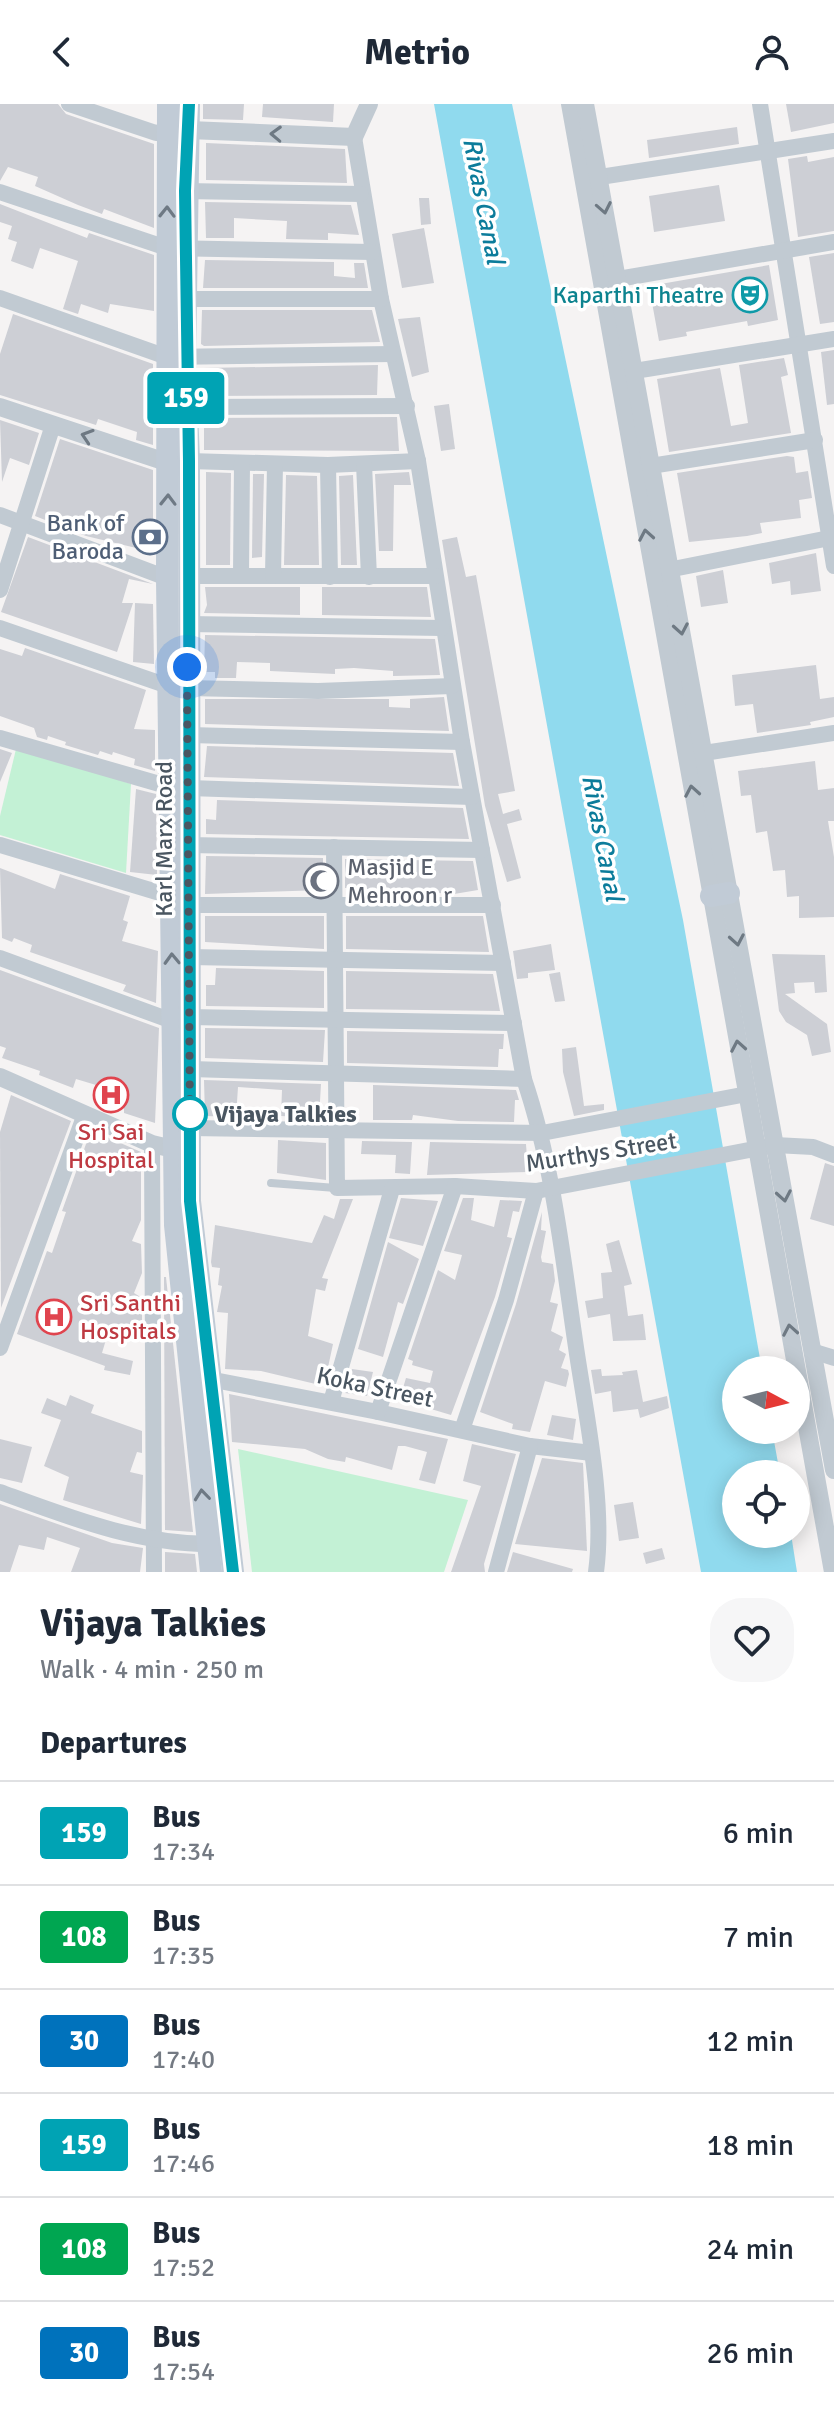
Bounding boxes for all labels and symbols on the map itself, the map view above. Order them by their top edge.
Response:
one-way arrow [269,125,282,142]
water label: Rivas Canal [455,135,511,269]
one-way arrow [595,201,612,215]
one-way arrow [159,205,176,218]
theatre icon: Kaparthi Theatre [731,276,769,314]
place label: Kaparthi Theatre [552,280,724,310]
line badge: 159 [140,372,232,424]
one-way arrow [81,430,95,446]
one-way arrow [160,493,177,506]
place label: Bank of Baroda [47,508,125,566]
bank icon: Bank of Baroda [131,518,169,556]
one-way arrow [638,528,655,541]
one-way arrow [672,623,689,636]
your location [167,647,207,687]
street label: Karl Marx Road [149,761,179,917]
water label: Rivas Canal [574,772,630,906]
one-way arrow [685,784,702,797]
place label: Masjid E Mehroon r [347,852,452,910]
mosque icon: Masjid E Mehroon r [302,862,340,900]
one-way arrow [728,934,745,947]
one-way arrow [164,952,181,965]
one-way arrow [731,1040,748,1053]
hospital icon: Sri Sai Hospital [92,1076,130,1114]
marker: Vijaya Talkies [173,1097,207,1131]
place label: Vijaya Talkies [214,1099,357,1129]
place label: Sri Sai Hospital [68,1117,154,1175]
street label: Murthys Street [523,1125,679,1179]
one-way arrow [774,1189,791,1203]
place label: Sri Santhi Hospitals [80,1288,181,1346]
hospital icon: Sri Santhi Hospitals [35,1298,73,1336]
one-way arrow [782,1323,799,1337]
north arrow [722,1356,810,1444]
street label: Koka Street [314,1360,436,1414]
one-way arrow [194,1488,211,1501]

